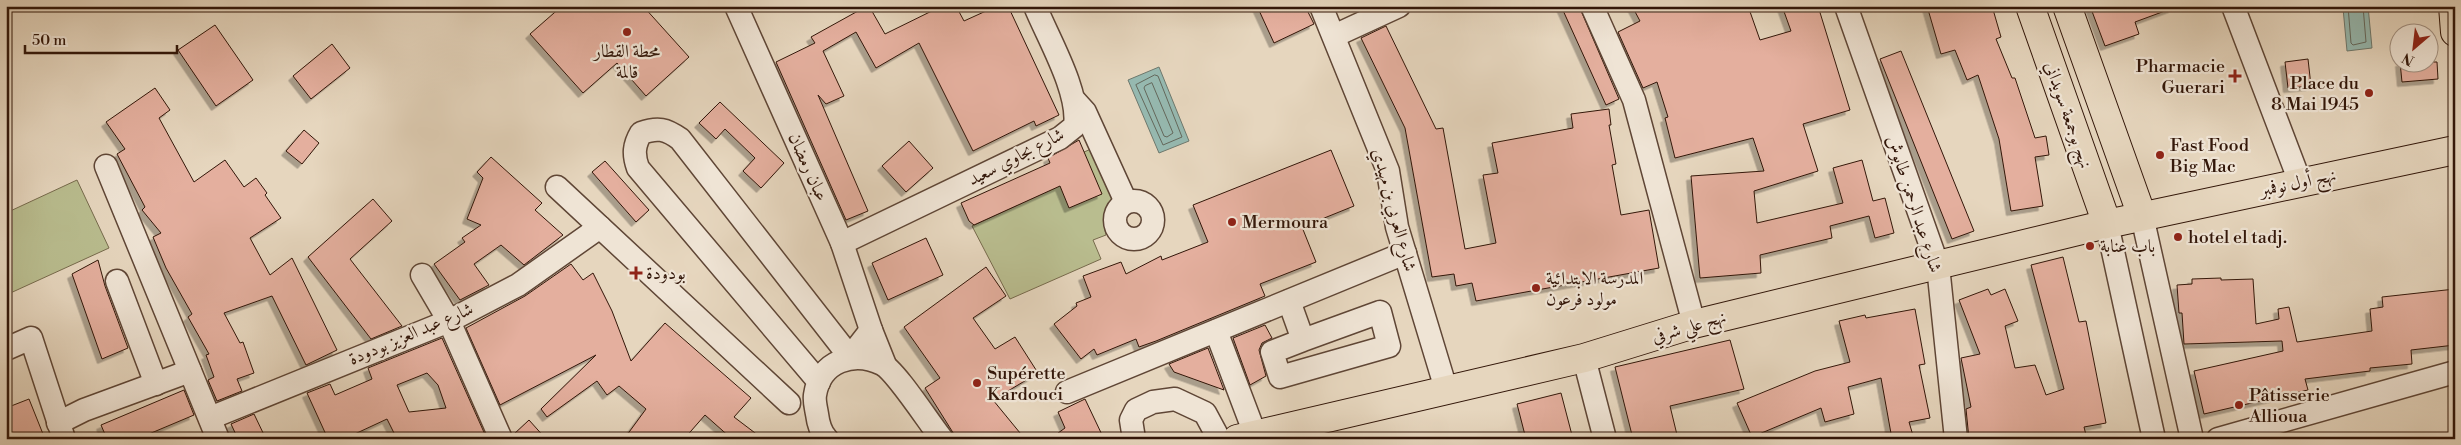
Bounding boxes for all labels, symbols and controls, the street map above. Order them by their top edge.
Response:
scale bar [25,22,178,54]
north arrow [2388,22,2438,72]
marker: محطة القطار قالمة [621,26,633,38]
text: 50 m [32,31,66,50]
place label: محطة القطار قالمة [592,40,660,84]
text: N [2399,48,2417,69]
place label: Pharmacie Guerari [2136,55,2225,99]
street label: نهج بوجمعة سويداني [2035,59,2097,173]
marker: Pharmacie Guerari [2229,70,2241,82]
place label: Place du 8 Mai 1945 [2271,72,2360,116]
marker: Place du 8 Mai 1945 [2363,87,2375,99]
street label: شارع بجاوي سعيد [964,123,1069,194]
street label: عبان رمضان [783,129,833,205]
street label: شارع عبد الرحمن طابوش [1878,132,1947,276]
place label: Fast Food Big Mac [2169,134,2250,178]
street label: شارع العربي بن مهيدي [1364,146,1421,275]
marker: Fast Food Big Mac [2154,149,2166,161]
street label: نهج أول نوفمبر [2255,162,2339,207]
place label: Mermoura [1242,211,1329,234]
marker: Mermoura [1226,216,1238,228]
place label: hotel el tadj. [2188,226,2287,249]
marker: hotel el tadj. [2172,231,2184,243]
place label: باب عنابة [2100,235,2155,258]
marker: باب عنابة [2084,240,2096,252]
place label: بودودة [646,262,686,285]
marker: بودودة [630,267,642,279]
place label: المدرسة الابتدائية مولود فرعون [1546,267,1643,311]
marker: المدرسة الابتدائية مولود فرعون [1530,282,1542,294]
street label: شارع عبد العزيز بودودة [345,297,478,373]
street label: نهج علي شرفي [1649,305,1730,353]
place label: Supérette Kardouci [987,362,1066,406]
marker: Supérette Kardouci [971,377,983,389]
place label: Pâtisserie Allioua [2248,384,2330,428]
marker: Pâtisserie Allioua [2233,399,2245,411]

